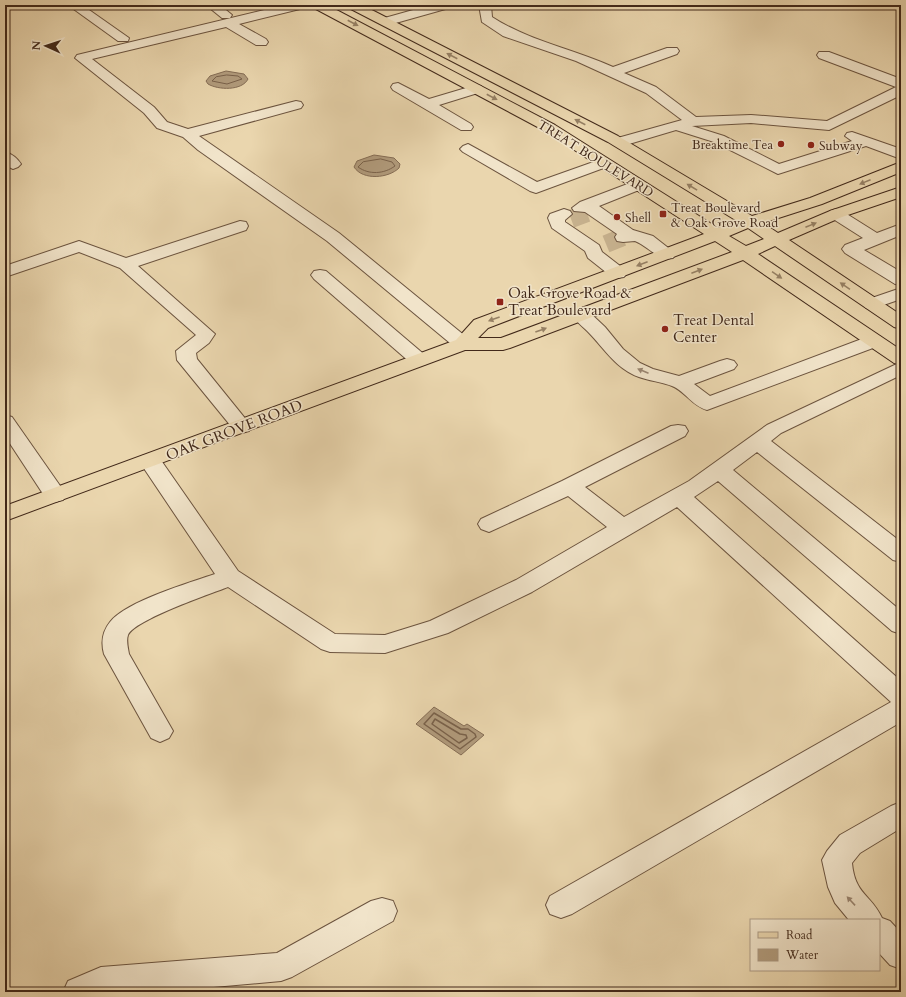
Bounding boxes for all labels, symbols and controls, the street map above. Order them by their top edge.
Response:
one-way arrow [347,20,359,27]
north arrow [26,26,66,66]
text: N [29,40,44,51]
one-way arrow [446,53,458,59]
one-way arrow [487,94,498,101]
street label: TREAT BOULEVARD [534,116,657,202]
one-way arrow [574,119,586,125]
place label: Breaktime Tea [692,136,773,154]
place label: Subway [819,137,863,155]
marker: Breaktime Tea [776,139,786,149]
marker: Subway [806,140,816,150]
one-way arrow [858,179,870,185]
one-way arrow [686,184,698,191]
place label: Treat Boulevard & Oak Grove Road [671,199,778,232]
place label: Shell [625,209,652,227]
marker: Treat Boulevard & Oak Grove Road [658,209,668,219]
marker: Shell [612,212,622,222]
one-way arrow [806,221,818,227]
one-way arrow [635,261,647,267]
one-way arrow [691,268,703,274]
one-way arrow [772,271,783,279]
one-way arrow [840,282,850,290]
place label: Oak Grove Road & Treat Boulevard [508,283,632,320]
marker: Oak Grove Road & Treat Boulevard [495,297,505,307]
place label: Treat Dental Center [673,310,754,347]
one-way arrow [487,316,499,322]
marker: Treat Dental Center [660,324,670,334]
one-way arrow [536,326,548,332]
one-way arrow [637,368,649,375]
street label: OAK GROVE ROAD [163,395,305,465]
one-way arrow [846,896,855,906]
legend [750,919,880,971]
text: Road [786,927,813,943]
text: Water [785,947,819,963]

